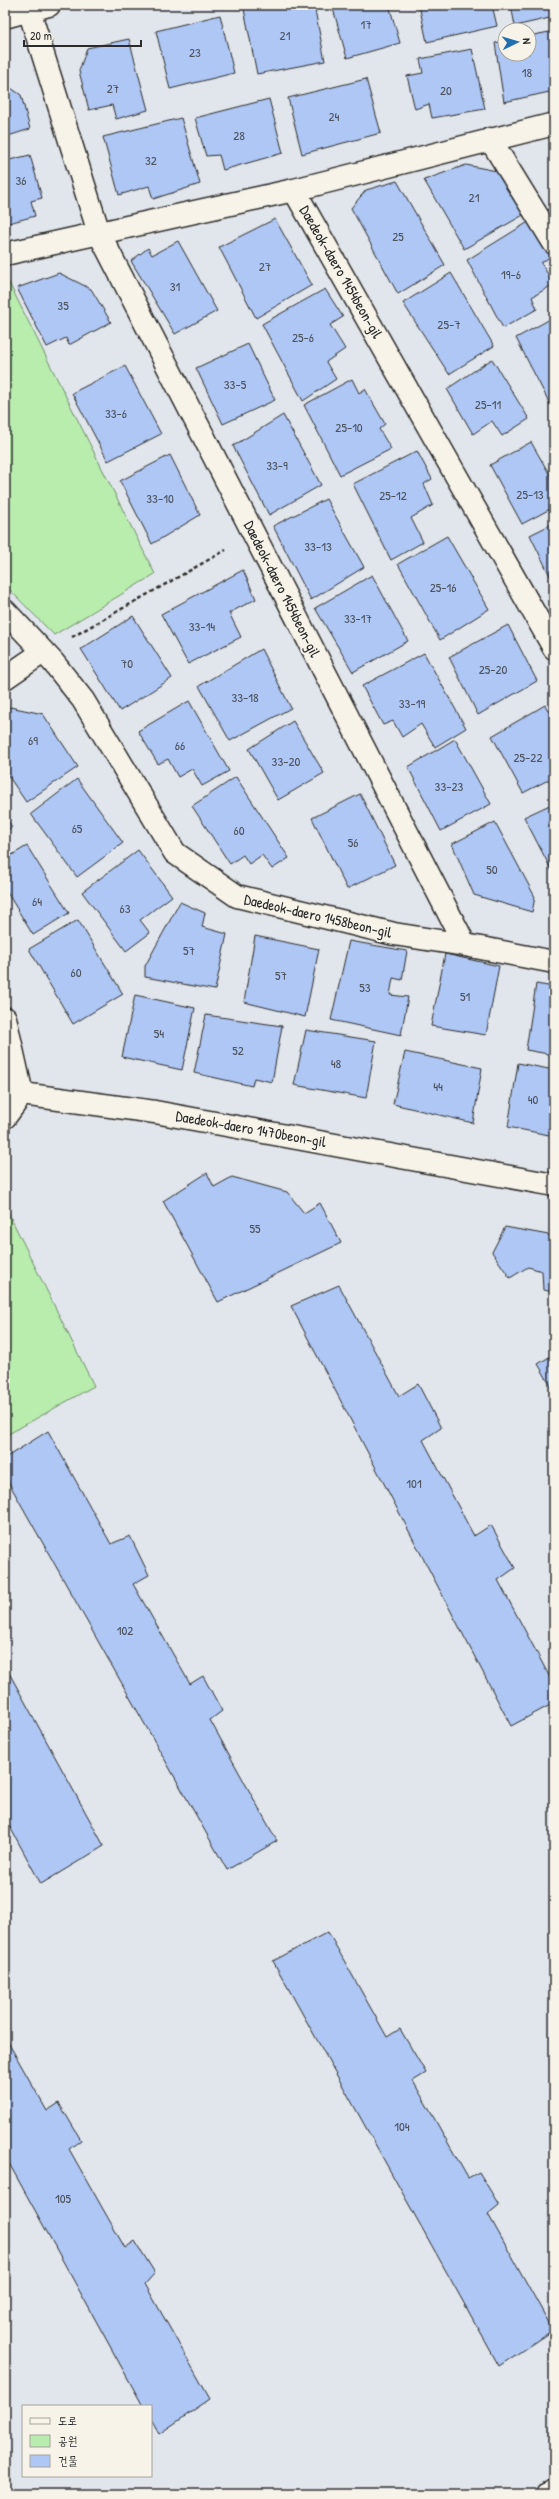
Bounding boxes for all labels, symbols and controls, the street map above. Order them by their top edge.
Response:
house number: 17 [360,15,372,33]
scale bar [24,22,141,48]
north arrow [497,22,537,62]
house number: 21 [280,26,291,44]
text: 20 m [30,27,52,44]
text: N [520,38,534,45]
house number: 23 [189,43,201,61]
house number: 18 [522,63,533,81]
house number: 27 [107,79,119,97]
house number: 20 [440,81,452,99]
house number: 24 [329,107,340,125]
house number: 28 [233,126,245,144]
house number: 32 [145,151,157,169]
house number: 36 [15,171,27,189]
house number: 21 [469,188,480,206]
street label: Daedeok-daero 1454beon-gil [295,201,388,342]
house number: 25 [392,227,404,245]
house number: 27 [259,257,271,275]
house number: 19-6 [501,265,521,283]
house number: 31 [170,277,181,295]
house number: 35 [57,296,69,314]
house number: 25-7 [437,315,461,333]
house number: 25-6 [292,328,314,346]
house number: 33-5 [224,375,247,393]
house number: 25-11 [475,395,501,413]
house number: 33-6 [105,404,127,422]
house number: 25-10 [335,418,363,436]
house number: 33-9 [266,456,288,474]
house number: 25-13 [516,485,544,503]
house number: 25-12 [379,486,407,504]
house number: 33-10 [146,489,174,507]
street label: Daedeok-daero 1454beon-gil [239,517,326,660]
house number: 33-13 [304,537,332,555]
house number: 25-16 [430,578,456,596]
house number: 33-17 [344,609,372,627]
house number: 33-14 [189,617,215,635]
house number: 70 [121,654,133,672]
house number: 25-20 [479,660,508,678]
house number: 33-18 [231,688,259,706]
house number: 33-19 [399,694,425,712]
house number: 69 [28,731,38,749]
house number: 66 [175,736,185,754]
house number: 25-22 [513,748,543,766]
house number: 33-20 [272,752,301,770]
house number: 33-23 [435,777,464,795]
house number: 65 [72,819,83,837]
house number: 60 [233,821,245,839]
house number: 56 [348,833,358,851]
house number: 50 [486,860,498,878]
street label: Daedeok-daero 1458beon-gil [242,888,394,943]
house number: 64 [32,892,42,910]
house number: 63 [119,899,131,917]
house number: 57 [183,941,195,959]
house number: 60 [70,963,82,981]
house number: 57 [275,966,287,984]
house number: 53 [359,978,371,996]
house number: 51 [460,987,470,1005]
house number: 54 [154,1024,164,1042]
house number: 52 [232,1041,244,1059]
house number: 48 [331,1054,342,1072]
house number: 44 [433,1077,443,1095]
house number: 40 [528,1090,539,1108]
street label: Daedeok-daero 1470beon-gil [174,1105,328,1152]
house number: 55 [250,1219,261,1237]
house number: 101 [406,1474,422,1492]
house number: 102 [117,1621,133,1639]
house number: 104 [394,2117,410,2135]
house number: 105 [55,2189,72,2207]
legend [22,2405,152,2477]
text: 도로 [58,2412,77,2429]
text: 공원 [58,2432,77,2449]
text: 건물 [58,2452,78,2469]

